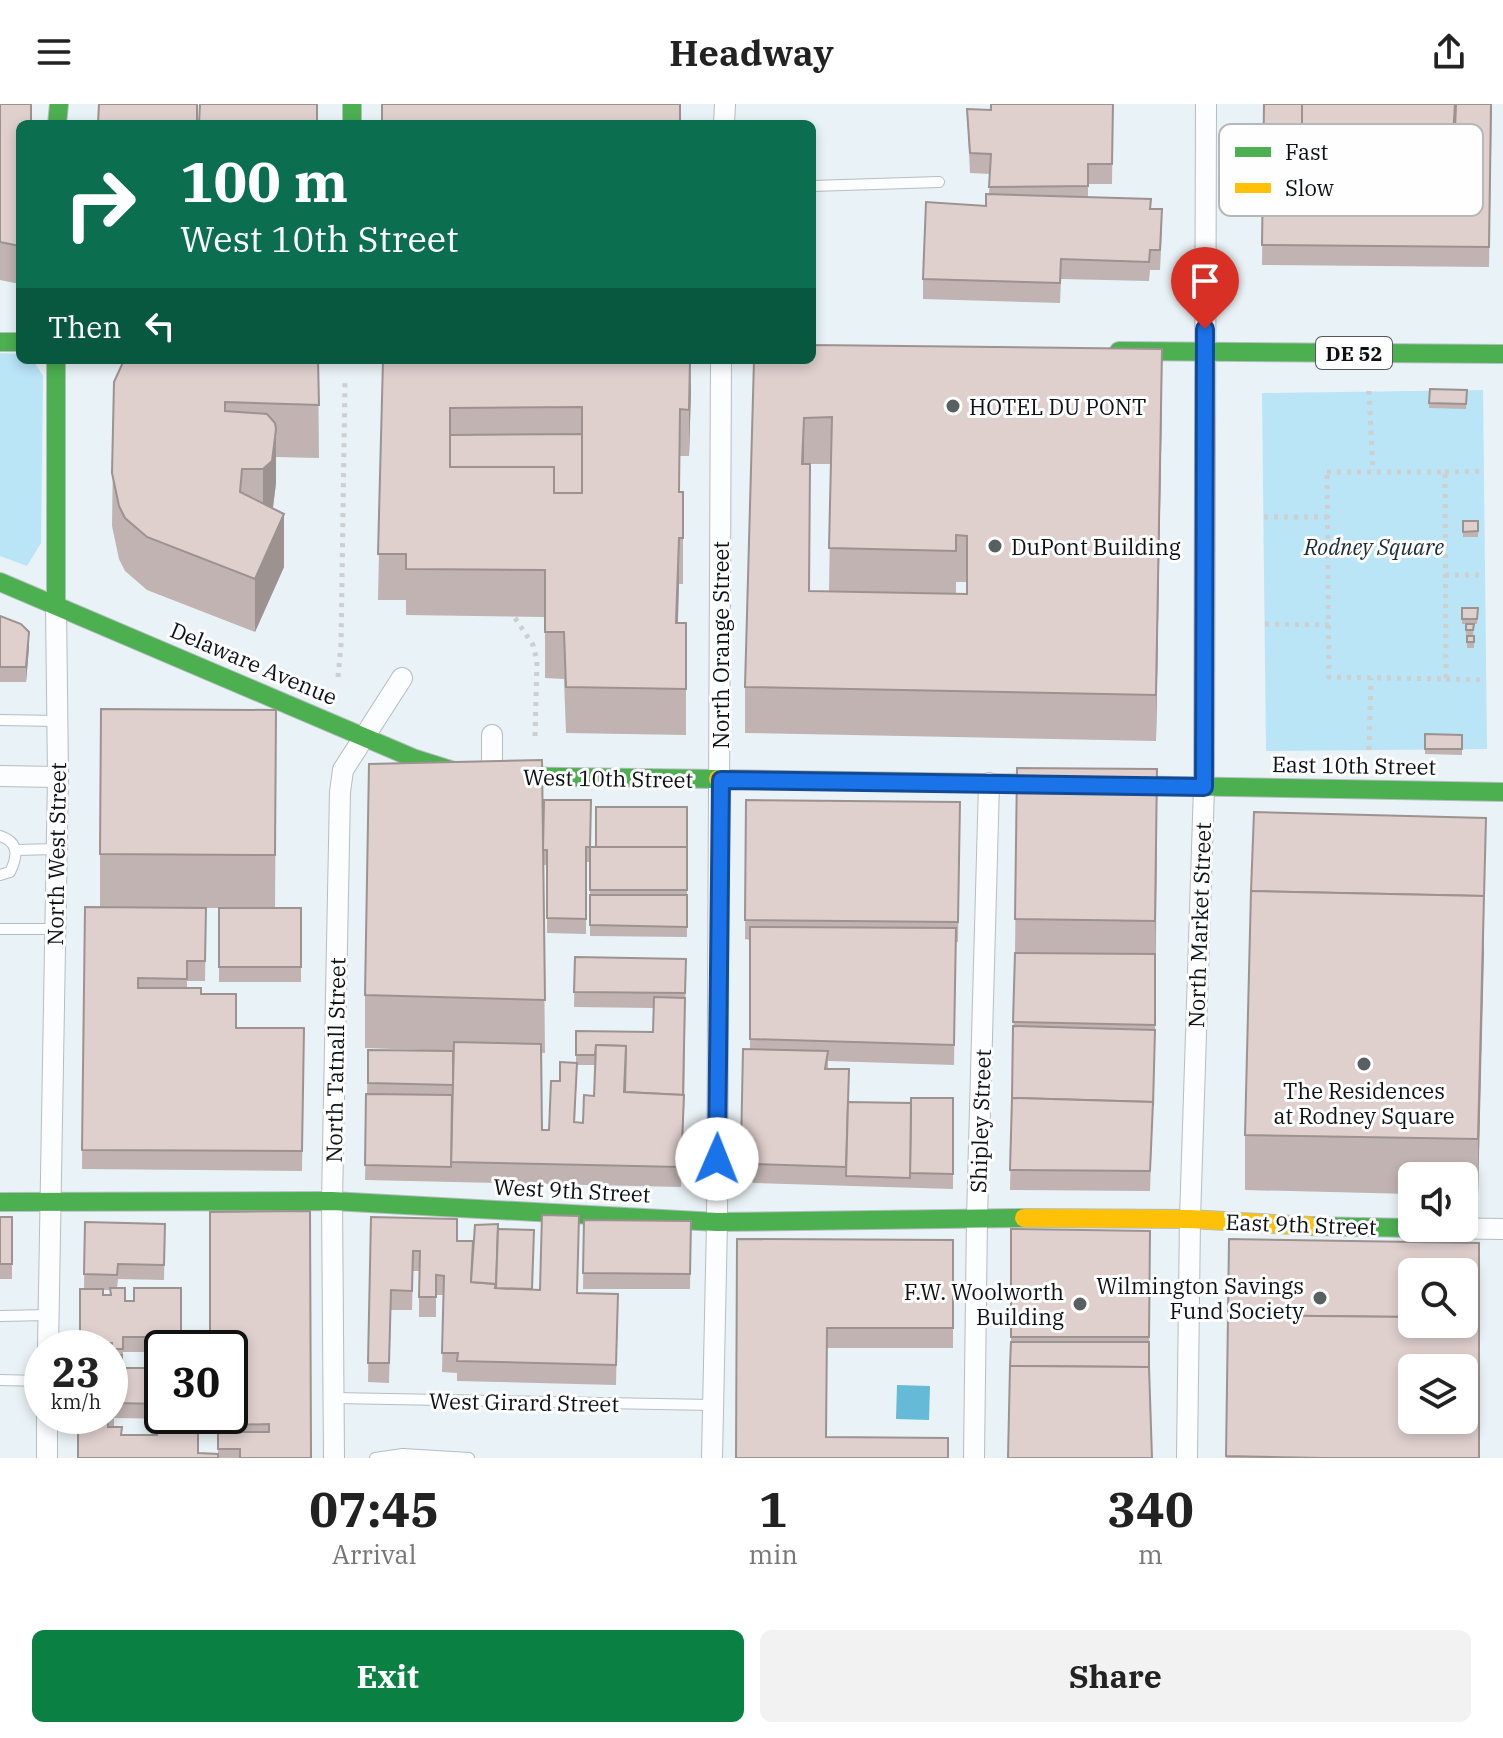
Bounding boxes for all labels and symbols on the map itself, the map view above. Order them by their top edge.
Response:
legend [1219,124,1483,216]
text: Fast [1285,137,1328,166]
text: Slow [1285,173,1334,202]
pin [1171,247,1239,329]
road number: DE 52 [1316,337,1392,369]
place label: HOTEL DU PONT [969,392,1146,421]
marker: HOTEL DU PONT [944,397,962,415]
place label: DuPont Building [1011,532,1181,561]
park label: Rodney Square [1303,532,1444,561]
marker: DuPont Building [986,537,1004,555]
street label: North Orange Street [706,541,735,749]
street label: Delaware Avenue [166,615,342,711]
street label: East 10th Street [1272,749,1437,781]
street label: North West Street [40,762,72,946]
street label: West 10th Street [523,762,694,794]
street label: North Market Street [1181,821,1217,1028]
street label: North Tatnall Street [319,957,351,1163]
street label: Shipley Street [963,1048,997,1193]
marker: The Residences at Rodney Square [1355,1055,1373,1073]
place label: The Residences at Rodney Square [1274,1076,1454,1130]
position arrow [675,1117,759,1201]
street label: West 9th Street [493,1171,651,1209]
street label: East 9th Street [1225,1207,1377,1241]
place label: Wilmington Savings Fund Society [1096,1271,1304,1325]
place label: F.W. Woolworth Building [904,1277,1064,1331]
marker: Wilmington Savings Fund Society [1311,1289,1329,1307]
marker: F.W. Woolworth Building [1071,1295,1089,1313]
speed limit sign: 30 [144,1330,248,1434]
street label: West Girard Street [429,1386,620,1418]

